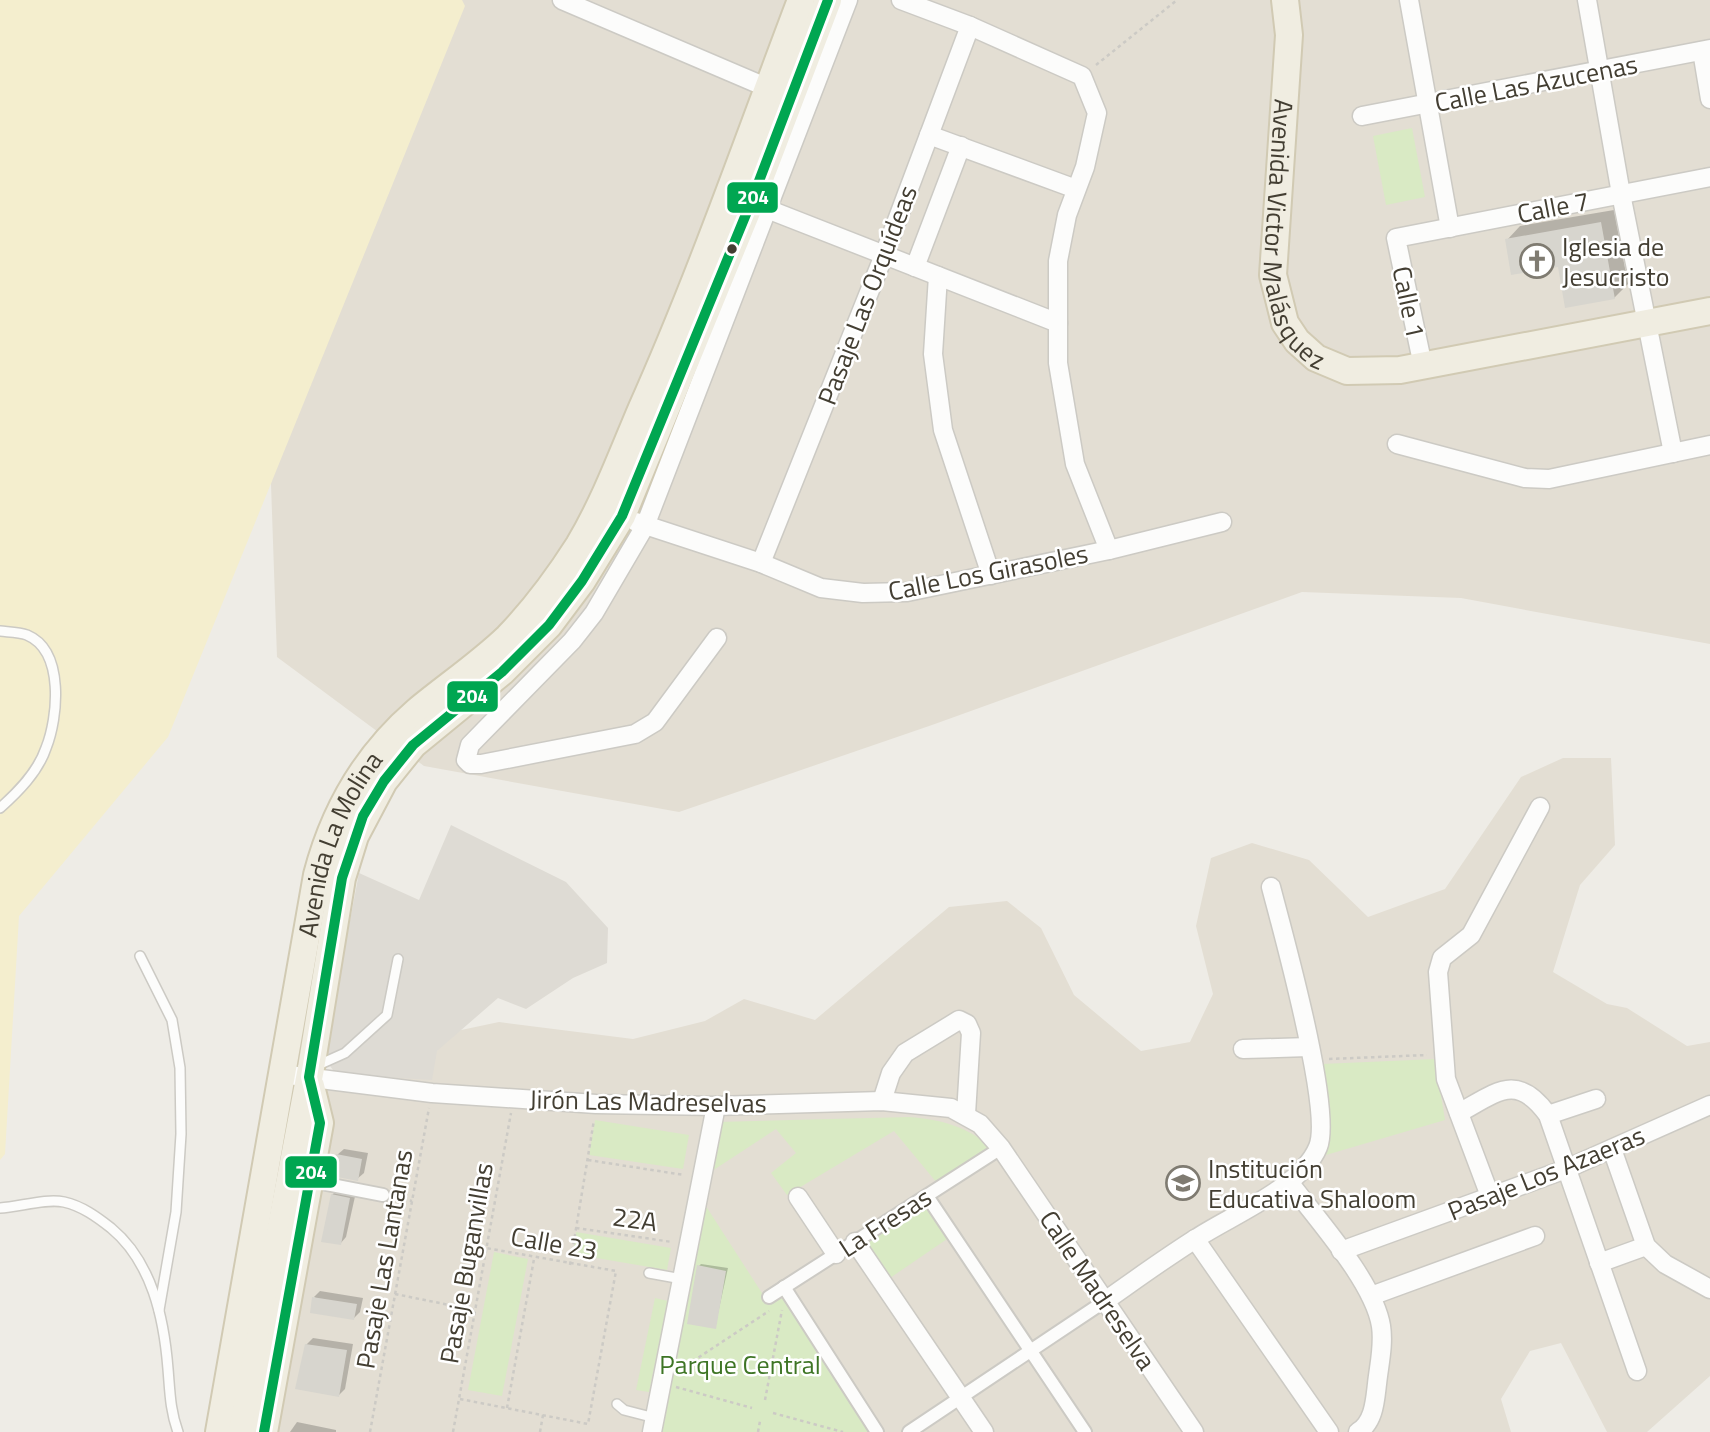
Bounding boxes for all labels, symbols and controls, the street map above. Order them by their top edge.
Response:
street label: Calle Las Azucenas [1431,44,1641,122]
street label: Avenida Victor Malásquez [1253,98,1331,379]
street label: Pasaje Las Orquídeas [807,180,927,410]
line badge: 204 [726,181,779,214]
street label: Calle 7 [1514,181,1592,233]
text: 204 [737,182,769,211]
place label: Iglesia de Jesucristo [1562,227,1669,296]
unlabelled marker [725,242,739,256]
church icon: Iglesia de Jesucristo [1518,242,1556,280]
street label: Calle 1 [1382,262,1436,342]
street label: Calle Los Girasoles [885,534,1091,610]
line badge: 204 [446,680,499,713]
text: 204 [456,681,488,710]
street label: Avenida La Molina [287,742,391,940]
street label: Jirón Las Madreselvas [529,1079,767,1123]
street label: Pasaje Los Azaeras [1442,1116,1650,1230]
street label: Pasaje Las Lantanas [346,1146,422,1372]
place label: Institución Educativa Shaloom [1208,1149,1416,1218]
line badge: 204 [284,1155,338,1189]
text: 204 [295,1157,327,1186]
street label: Pasaje Buganvillas [429,1159,503,1367]
school or university icon: Institución Educativa Shaloom [1164,1164,1202,1202]
street label: La Fresas [831,1177,939,1267]
street label: 22A [610,1197,660,1241]
street label: Calle Madreselva [1030,1202,1166,1378]
street label: Calle 23 [508,1216,600,1270]
park label: Parque Central [659,1345,821,1384]

